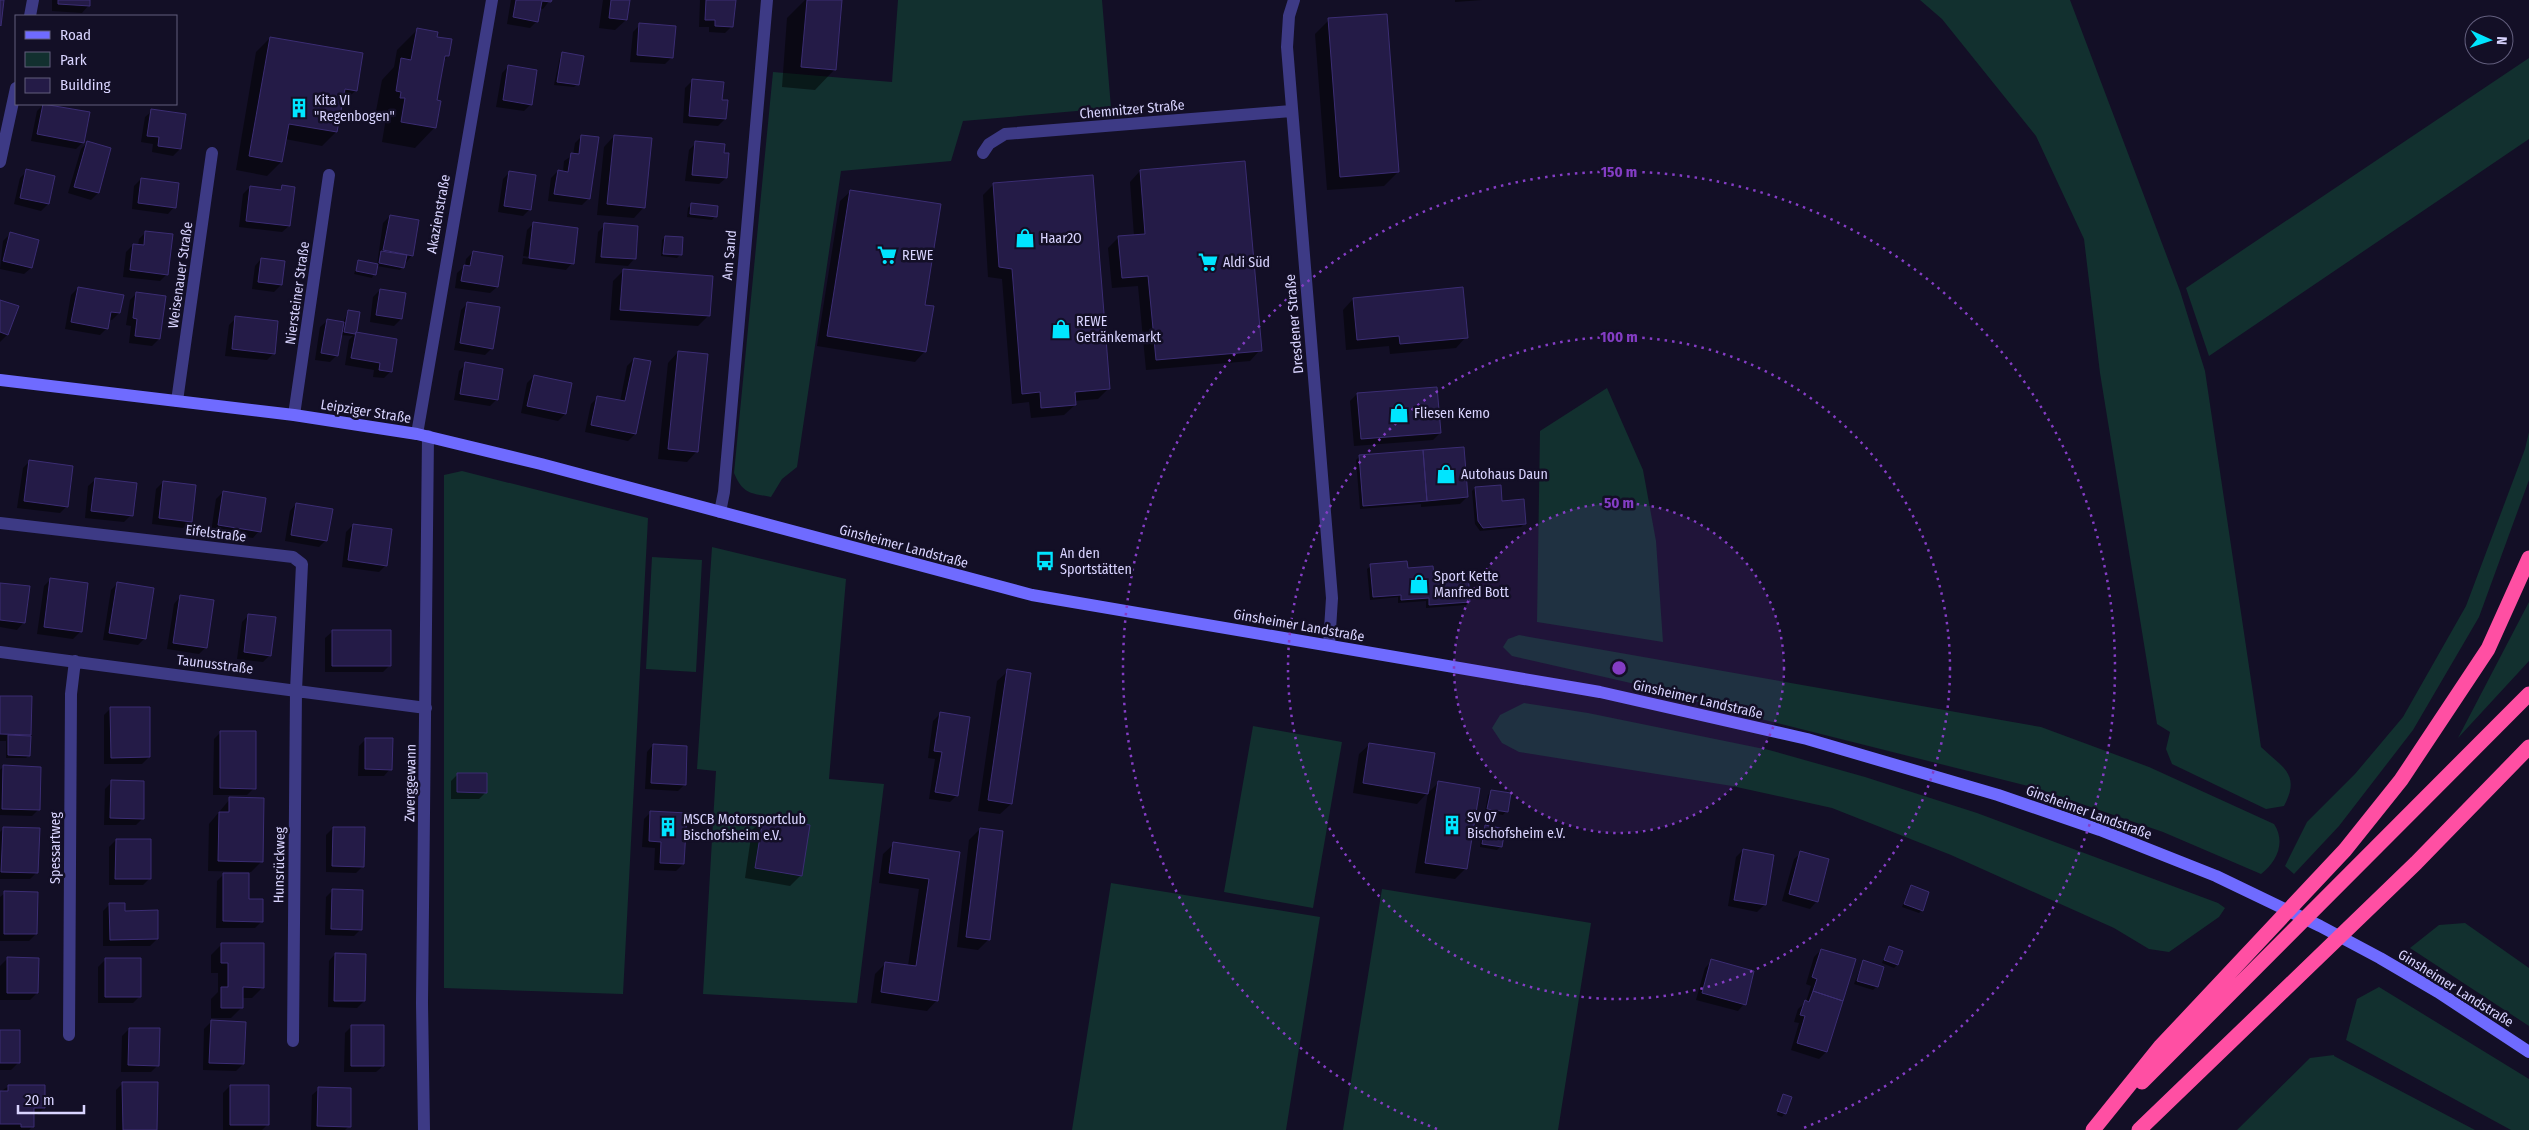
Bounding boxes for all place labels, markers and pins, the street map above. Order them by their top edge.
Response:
place label: Kita VI "Regenbogen" [314,92,395,125]
building icon: Kita VI "Regenbogen" [288,97,310,119]
shop icon: Haar2O [1014,227,1036,249]
place label: Haar2O [1040,230,1082,247]
supermarket icon: REWE [876,244,898,266]
place label: REWE [902,247,934,264]
supermarket icon: Aldi Süd [1197,251,1219,273]
place label: Aldi Süd [1223,254,1270,271]
place label: REWE Getränkemarkt [1076,313,1162,346]
shop icon: REWE Getränkemarkt [1050,318,1072,340]
shop icon: Fliesen Kemo [1388,402,1410,424]
place label: Fliesen Kemo [1414,405,1490,422]
shop icon: Autohaus Daun [1435,463,1457,485]
place label: Autohaus Daun [1461,466,1548,483]
place label: An den Sportstätten [1060,545,1132,578]
bus stop icon: An den Sportstätten [1034,550,1056,572]
place label: Sport Kette Manfred Bott [1434,568,1509,601]
shop icon: Sport Kette Manfred Bott [1408,573,1430,595]
centre of rings [1610,659,1628,677]
place label: SV 07 Bischofsheim e.V. [1467,809,1565,842]
place label: MSCB Motorsportclub Bischofsheim e.V. [683,811,806,844]
building icon: SV 07 Bischofsheim e.V. [1441,814,1463,836]
building icon: MSCB Motorsportclub Bischofsheim e.V. [657,816,679,838]

